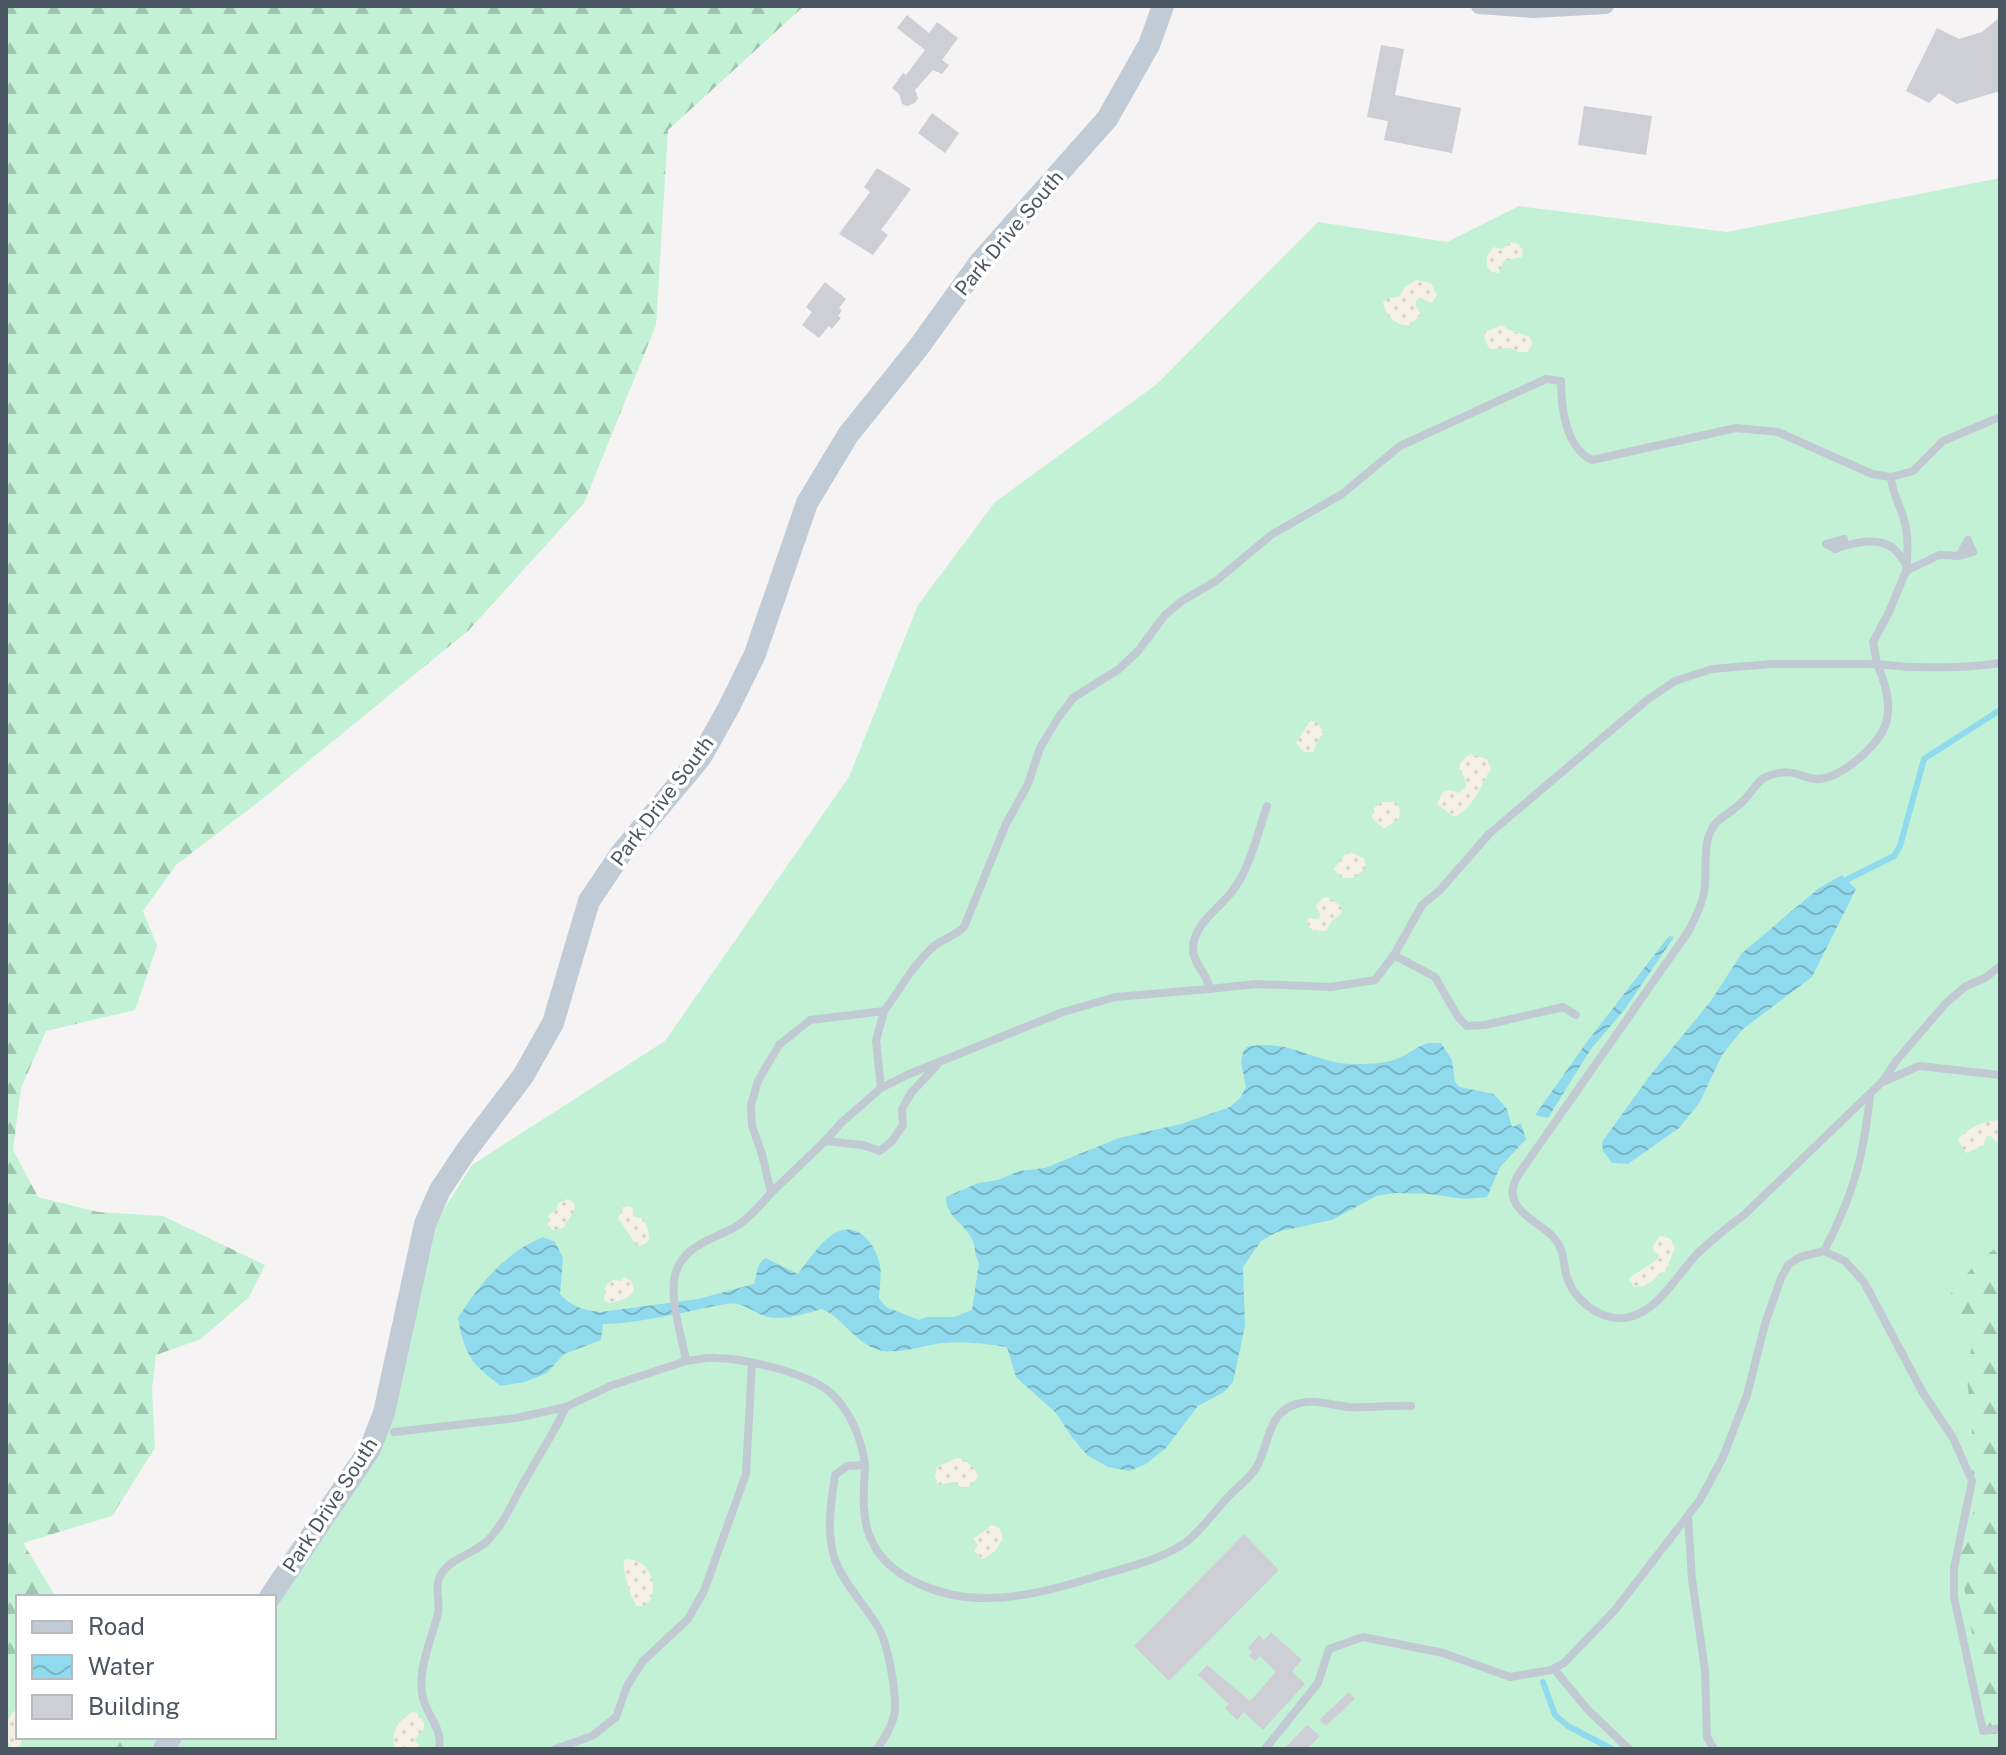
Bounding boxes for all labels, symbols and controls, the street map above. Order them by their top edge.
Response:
street label: Park Drive South [950,166,1068,300]
street label: Park Drive South [606,732,718,870]
street label: Park Drive South [278,1433,382,1577]
legend [16,1595,276,1739]
text: Road [88,1612,145,1640]
text: Water [88,1652,155,1680]
text: Building [88,1692,180,1720]

